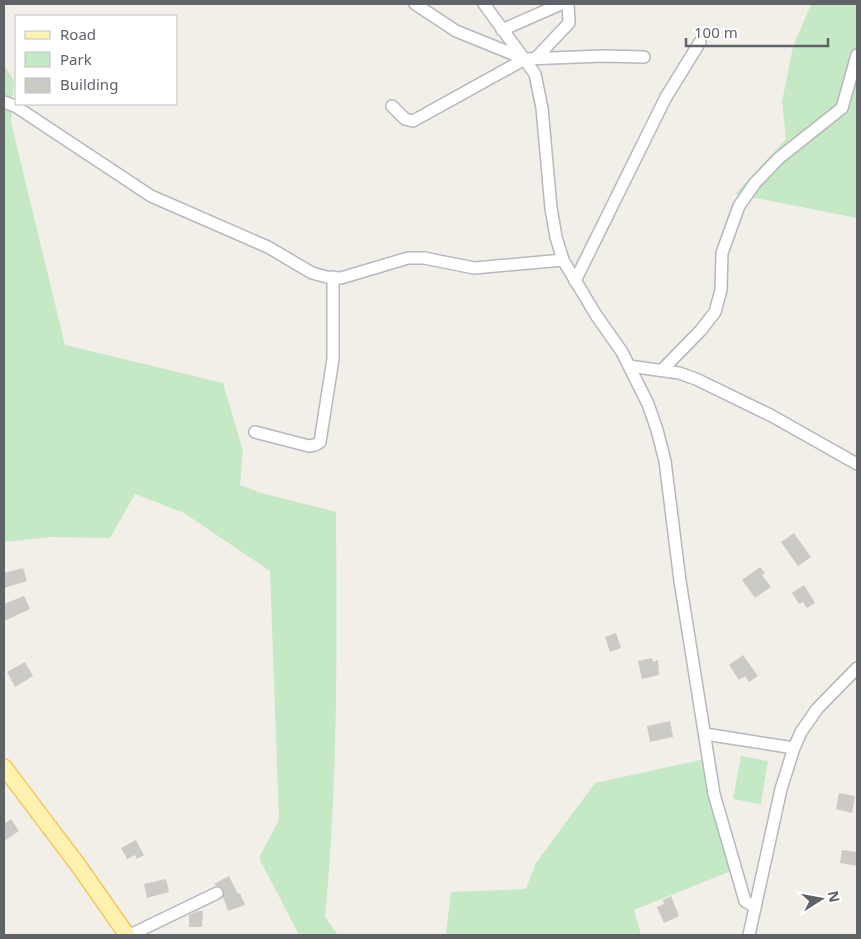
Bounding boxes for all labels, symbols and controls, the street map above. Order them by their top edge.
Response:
legend [15,15,178,105]
scale bar [686,15,828,47]
text: 100 m [694,22,738,42]
text: Road [60,24,96,44]
text: Park [60,49,92,69]
text: Building [60,74,118,94]
north arrow [796,874,846,924]
text: N [824,889,845,904]

